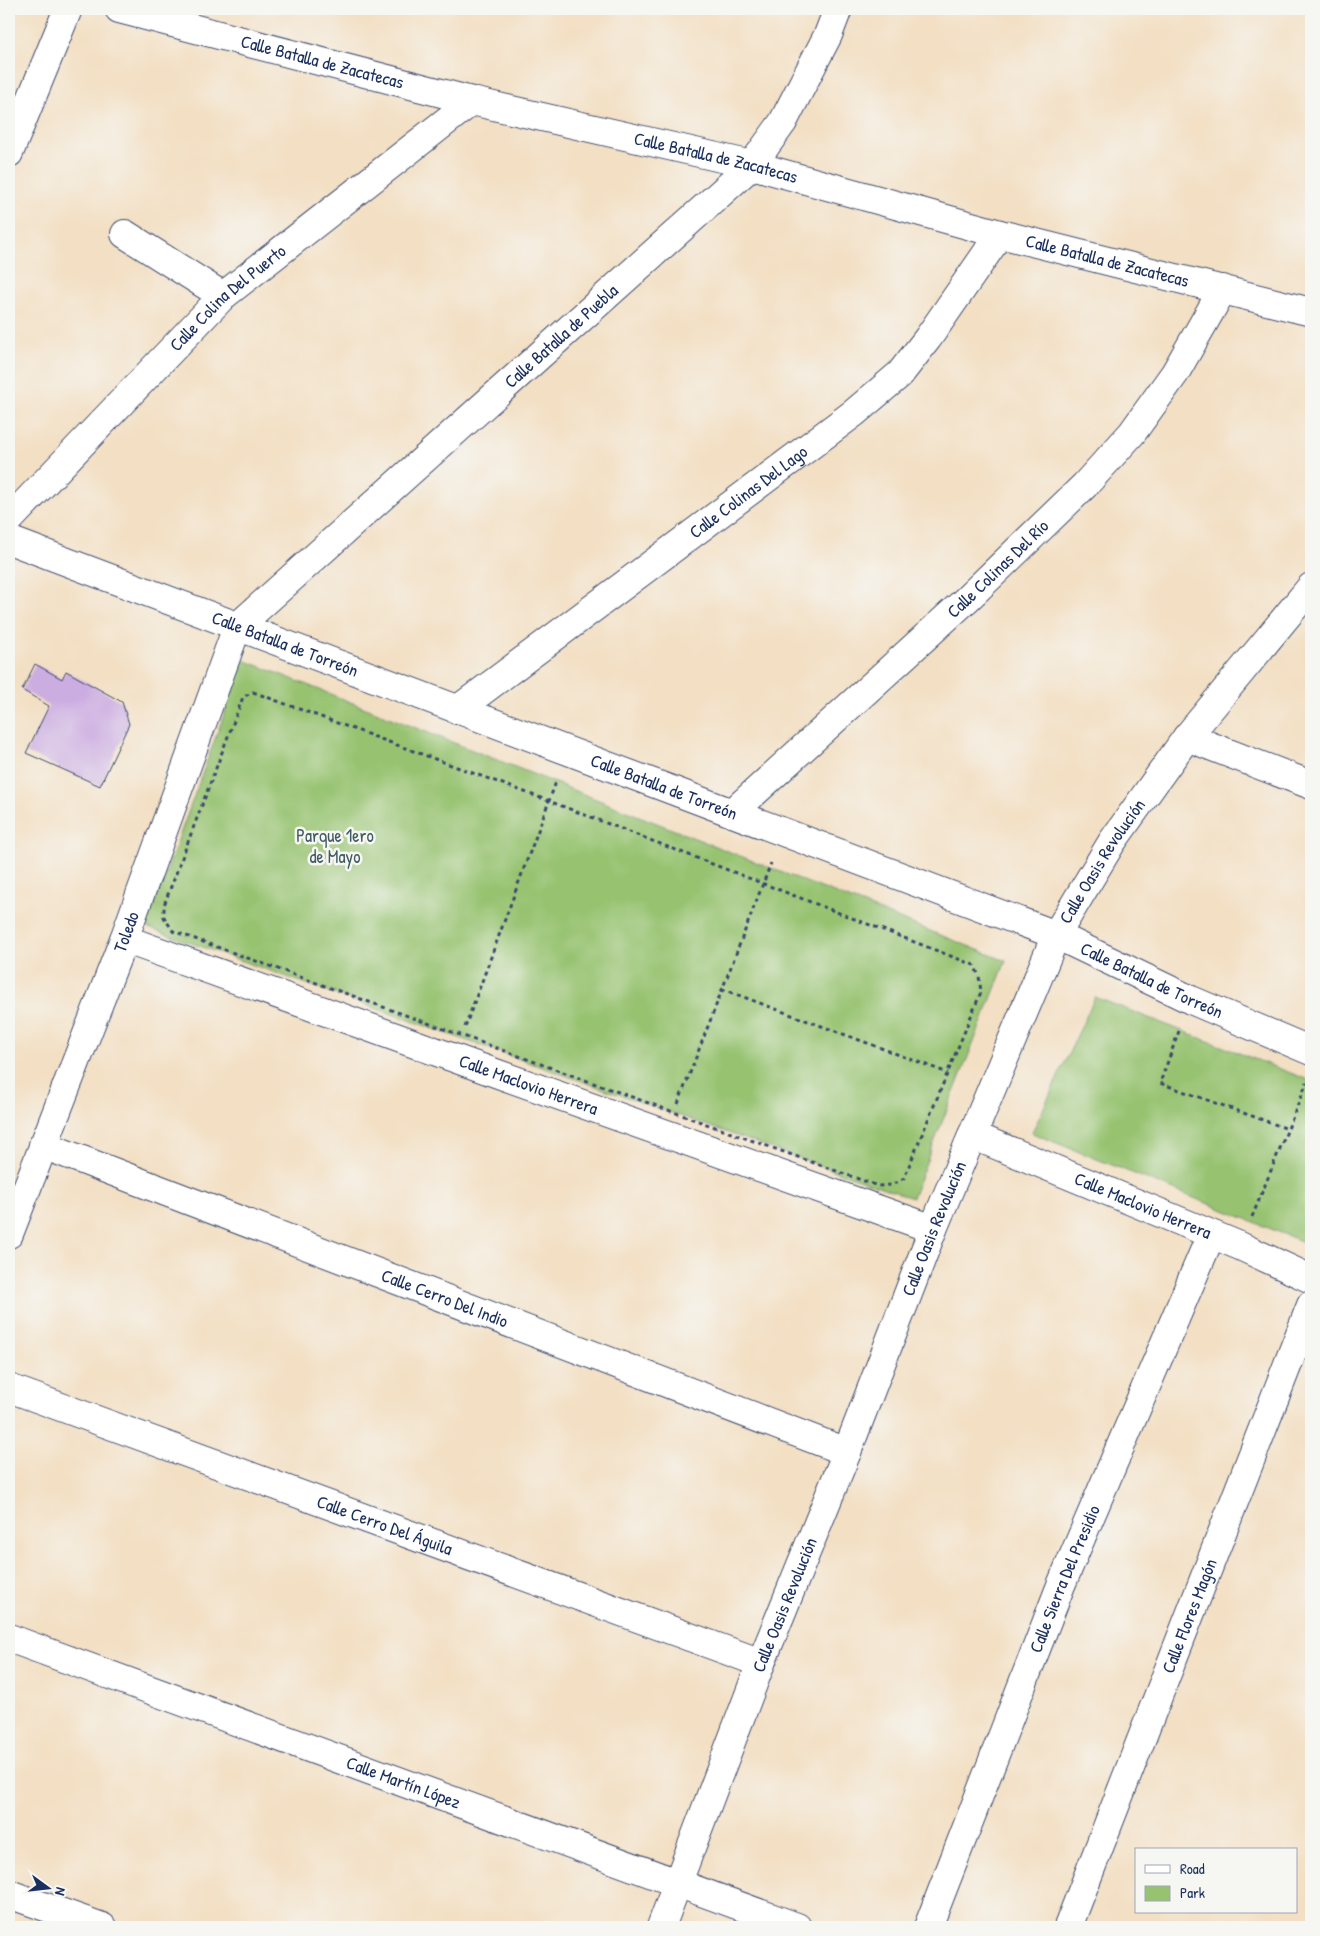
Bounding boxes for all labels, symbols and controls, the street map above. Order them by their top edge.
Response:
street label: Calle Batalla de Zacatecas [238,28,407,95]
street label: Calle Batalla de Zacatecas [632,125,801,189]
street label: Calle Batalla de Zacatecas [1023,228,1192,293]
street label: Calle Colina Del Puerto [163,238,291,357]
street label: Calle Batalla de Puebla [499,278,623,394]
street label: Calle Colinas Del Lago [684,439,813,544]
street label: Calle Colinas Del Río [941,514,1054,623]
street label: Calle Batalla de Torreón [208,605,362,683]
street label: Calle Batalla de Torreón [587,748,741,826]
street label: Calle Oasis Revolución [1053,794,1151,928]
park label: Parque 1ero de Mayo [296,823,374,869]
street label: Toledo [107,908,145,956]
street label: Calle Batalla de Torreón [1076,936,1227,1024]
street label: Calle Maclovio Herrera [456,1048,602,1121]
street label: Calle Oasis Revolución [895,1157,972,1299]
street label: Calle Maclovio Herrera [1071,1166,1215,1245]
street label: Calle Cerro Del Indio [378,1262,512,1333]
street label: Calle Cerro Del Águila [313,1489,456,1561]
street label: Calle Sierra Del Presidio [1023,1501,1106,1656]
street label: Calle Oasis Revolución [746,1534,823,1676]
street label: Calle Flores Magón [1155,1555,1223,1677]
street label: Calle Martín López [343,1750,464,1815]
legend [1135,1848,1298,1914]
text: Road [1180,1858,1205,1879]
north arrow [22,1864,72,1914]
text: Park [1180,1882,1205,1903]
text: N [51,1885,71,1898]

